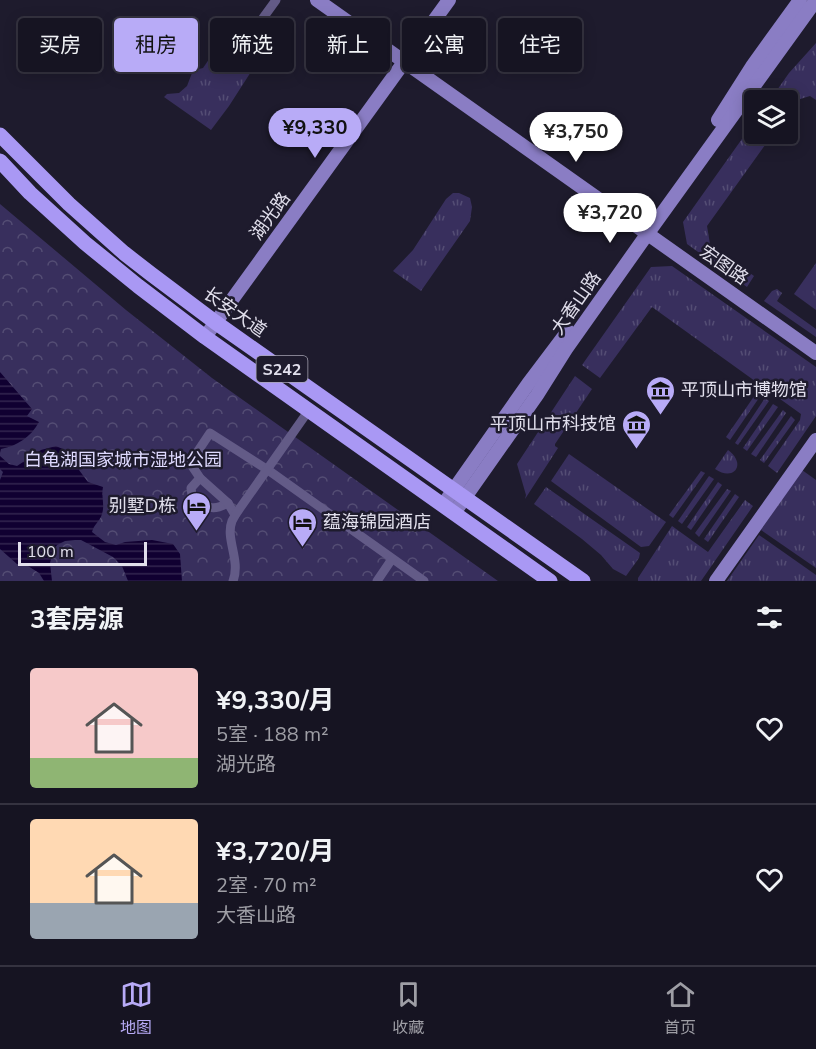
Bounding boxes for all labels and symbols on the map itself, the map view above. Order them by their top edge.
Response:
pin: ¥9,330 [266,108,364,159]
pin: ¥3,750 [527,112,625,163]
street label: 湖光路 [244,187,296,245]
pin: ¥3,720 [561,193,659,244]
street label: 宏图路 [695,240,753,290]
street label: 大香山路 [546,267,606,339]
street label: 长安大道 [199,282,271,342]
road number: S242 [256,356,308,382]
museum icon: 平顶山市博物馆 [644,374,676,416]
place label: 平顶山市博物馆 [681,378,807,402]
museum icon: 平顶山市科技馆 [621,408,653,450]
place label: 平顶山市科技馆 [490,412,616,436]
park label: 白龟湖国家城市湿地公园 [24,448,222,472]
hotel icon: 别墅D栋 [181,490,213,532]
place label: 别墅D栋 [109,494,176,518]
hotel icon: 蕴海锦园酒店 [286,506,318,548]
place label: 蕴海锦园酒店 [323,510,431,534]
scale bar [18,539,147,566]

